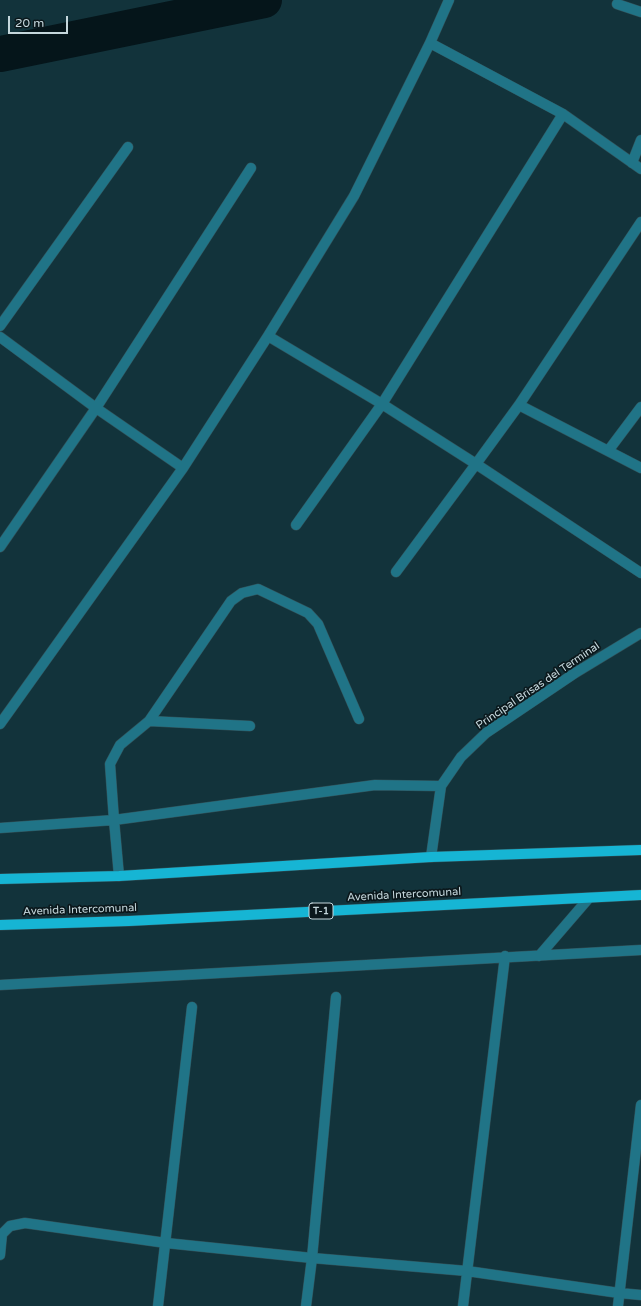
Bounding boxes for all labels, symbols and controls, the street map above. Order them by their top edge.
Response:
scale bar [10,8,70,34]
text: 20 m [15,16,44,30]
street label: Principal Brisas del Terminal [474,640,602,732]
street label: Avenida Intercomunal [347,885,461,905]
street label: Avenida Intercomunal [23,901,137,919]
road number: T-1 [309,903,333,919]

